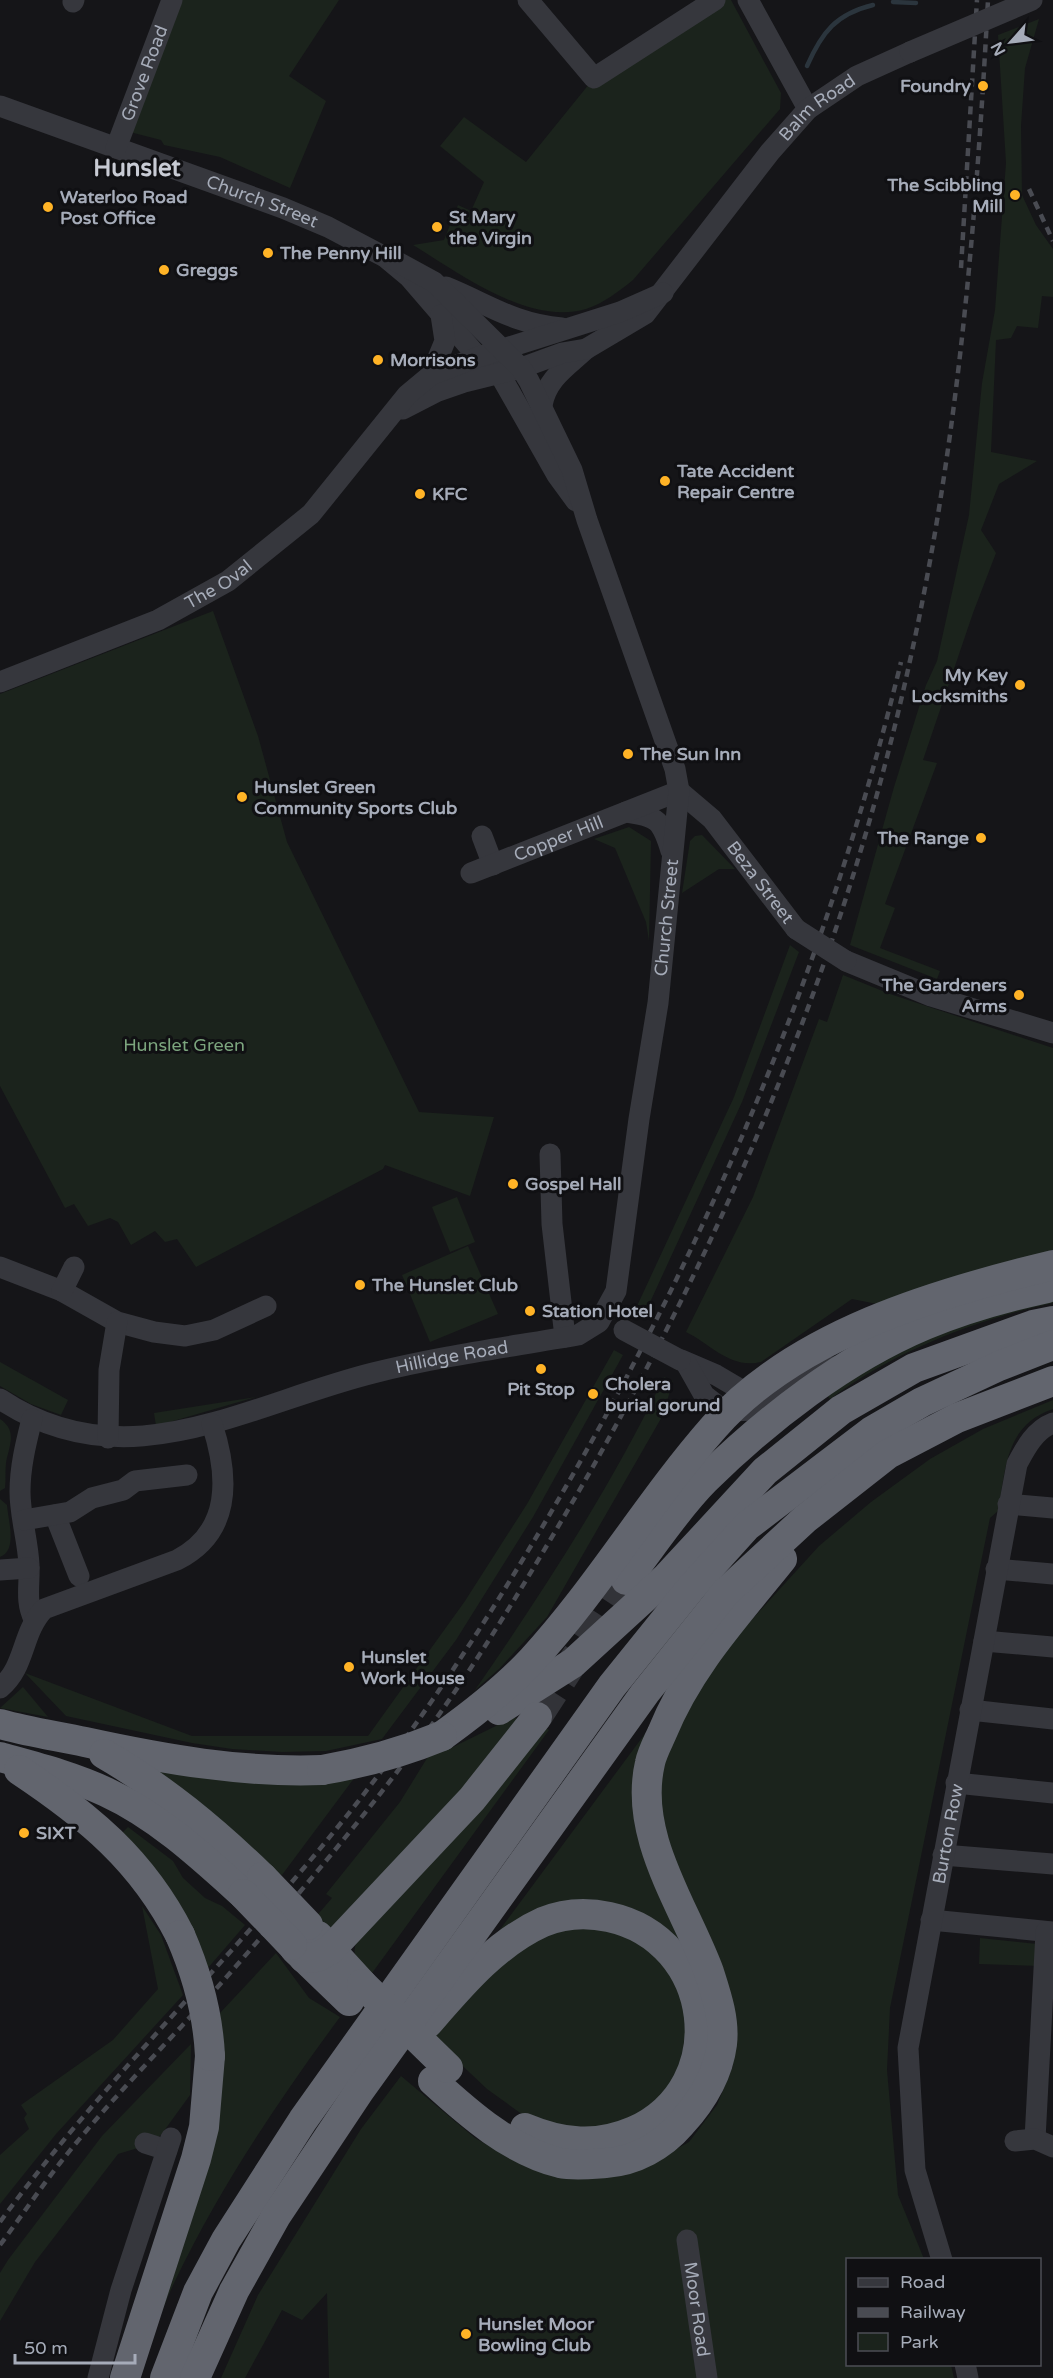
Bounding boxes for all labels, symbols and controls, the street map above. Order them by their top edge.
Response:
north arrow [981,12,1041,72]
street label: Grove Road [116,22,172,124]
text: N [987,38,1010,59]
street label: Balm Road [774,69,859,145]
place label: Foundry [900,75,971,97]
marker: Foundry [976,79,990,93]
district label: Hunslet [93,154,181,183]
street label: Church Street [203,170,322,233]
place label: The Scibbling Mill [886,174,1003,217]
place label: Waterloo Road Post Office [60,186,188,229]
marker: The Scibbling Mill [1008,188,1022,202]
marker: Waterloo Road Post Office [41,200,55,214]
place label: St Mary the Virgin [449,206,532,249]
marker: St Mary the Virgin [430,220,444,234]
place label: The Penny Hill [279,242,402,264]
marker: The Penny Hill [261,246,275,260]
place label: Greggs [176,259,238,281]
marker: Greggs [157,263,171,277]
place label: Morrisons [390,349,476,371]
marker: Morrisons [371,353,385,367]
place label: Tate Accident Repair Centre [676,460,794,503]
marker: Tate Accident Repair Centre [658,474,672,488]
place label: KFC [432,483,468,505]
marker: KFC [413,487,427,501]
street label: The Oval [181,555,257,614]
place label: My Key Locksmiths [911,664,1008,707]
marker: My Key Locksmiths [1013,678,1027,692]
place label: The Sun Inn [639,743,741,765]
marker: The Sun Inn [621,747,635,761]
place label: Hunslet Green Community Sports Club [254,776,457,819]
marker: Hunslet Green Community Sports Club [235,790,249,804]
street label: Copper Hill [510,811,606,866]
place label: The Range [876,827,969,849]
marker: The Range [974,831,988,845]
street label: Beza Street [722,837,799,928]
street label: Church Street [650,858,683,977]
place label: The Gardeners Arms [881,974,1007,1017]
marker: The Gardeners Arms [1012,988,1026,1002]
park label: Hunslet Green [123,1034,245,1056]
place label: Gospel Hall [525,1173,622,1195]
marker: Gospel Hall [506,1177,520,1191]
place label: The Hunslet Club [371,1274,518,1296]
marker: The Hunslet Club [353,1278,367,1292]
place label: Station Hotel [542,1300,653,1322]
marker: Station Hotel [523,1304,537,1318]
street label: Hillidge Road [393,1336,510,1378]
marker: Pit Stop [534,1362,548,1376]
place label: Cholera burial gorund [605,1373,720,1416]
place label: Pit Stop [507,1378,575,1400]
marker: Cholera burial gorund [586,1387,600,1401]
place label: Hunslet Work House [361,1646,465,1689]
marker: Hunslet Work House [342,1660,356,1674]
street label: Burton Row [928,1782,968,1886]
place label: SIXT [36,1822,77,1844]
marker: SIXT [17,1826,31,1840]
legend [846,2258,1041,2366]
street label: Moor Road [679,2260,715,2358]
text: Road [900,2271,945,2293]
text: Railway [900,2301,966,2323]
place label: Hunslet Moor Bowling Club [478,2313,595,2356]
scale bar [15,2327,135,2365]
marker: Hunslet Moor Bowling Club [459,2327,473,2341]
text: Park [900,2331,939,2353]
text: 50 m [24,2337,68,2359]

